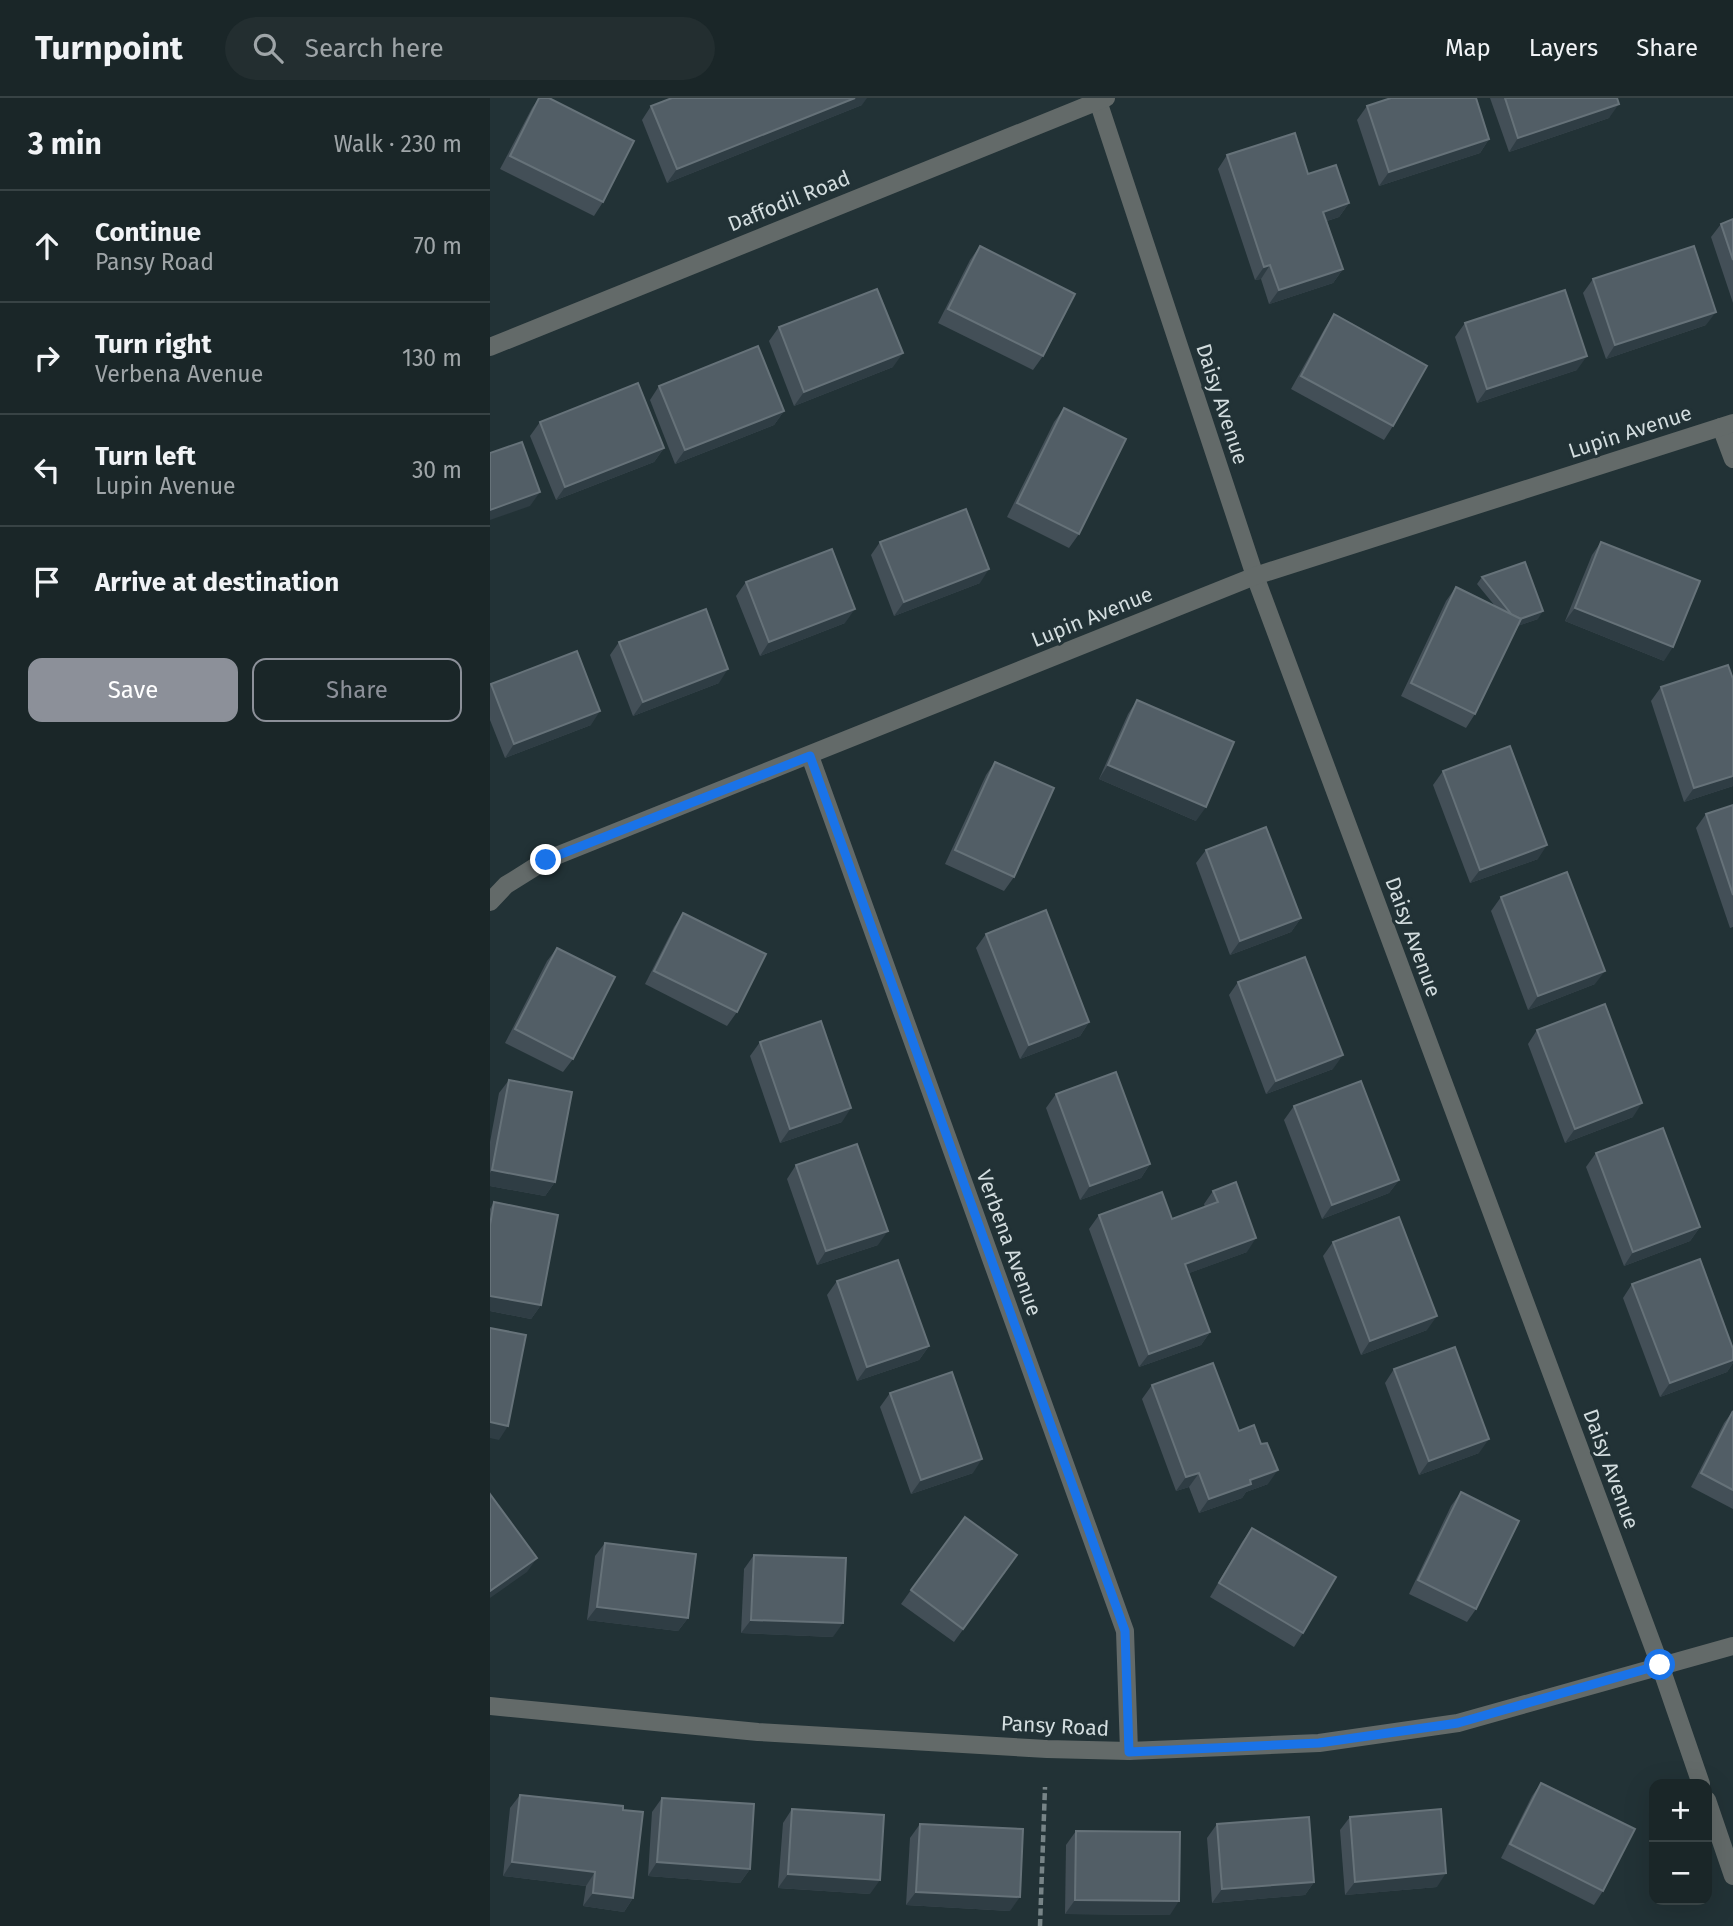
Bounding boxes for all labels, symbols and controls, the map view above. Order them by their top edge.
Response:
search box [225,17,715,80]
text: Turnpoint [35,28,183,68]
icon: search [249,29,287,67]
text: Search here [305,33,444,64]
text: Map [1445,34,1491,62]
text: Layers [1529,34,1598,62]
text: Share [1636,34,1698,62]
text: 3 min [28,126,102,162]
text: Walk · 230 m [334,130,462,158]
street label: Daffodil Road [724,165,854,237]
text: Continue [95,217,201,248]
icon: ahead [28,227,66,265]
text: 70 m [413,232,462,260]
text: Pansy Road [95,248,214,276]
text: Turn right [95,329,212,360]
icon: right [28,339,66,377]
street label: Daisy Avenue [1190,340,1254,468]
text: 130 m [402,344,462,372]
text: Verbena Avenue [95,360,263,388]
street label: Lupin Avenue [1565,400,1695,464]
text: Turn left [95,441,196,472]
icon: left [28,451,66,489]
text: 30 m [412,456,462,484]
text: Lupin Avenue [95,472,236,500]
icon: arrive [28,563,66,601]
text: Arrive at destination [95,567,339,598]
street label: Lupin Avenue [1028,581,1156,653]
button: Save [28,658,238,722]
button: Share [252,658,462,722]
route end [530,844,561,875]
street label: Daisy Avenue [1379,873,1447,1001]
street label: Verbena Avenue [971,1166,1047,1320]
street label: Daisy Avenue [1577,1405,1645,1533]
route start [1644,1649,1675,1680]
street label: Pansy Road [1000,1710,1110,1742]
map controls [1649,1779,1712,1905]
button: + [1649,1779,1712,1842]
button: − [1649,1842,1712,1905]

